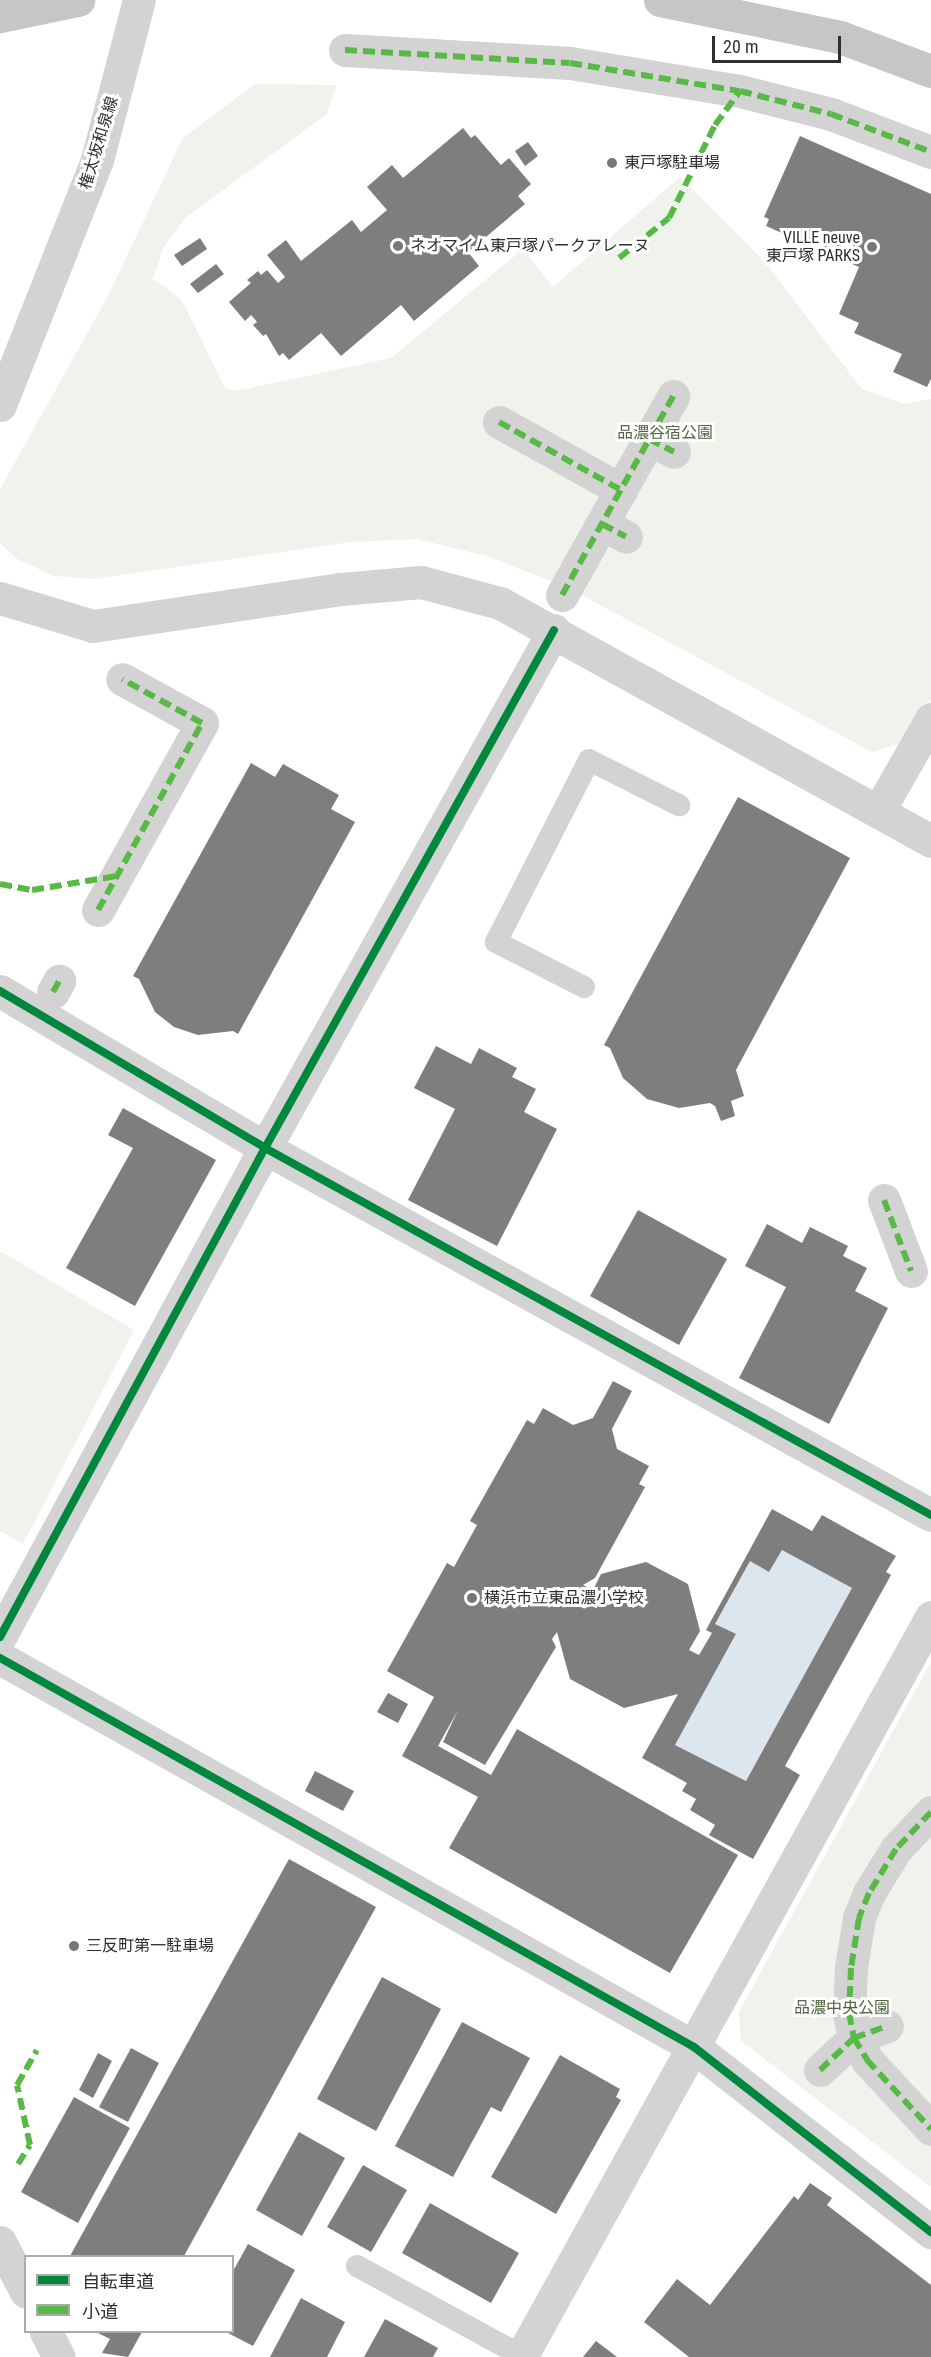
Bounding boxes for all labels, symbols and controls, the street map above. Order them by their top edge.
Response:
scale bar [715,24,844,62]
text: 20 m [723,36,758,57]
street label: 権太坂和泉線 [76,94,122,192]
place label: 東戸塚駐車場 [624,153,720,173]
marker: 東戸塚駐車場 [605,156,619,170]
place label: VILLE neuve 東戸塚 PARKS [766,228,860,266]
place label: ネオマイム東戸塚パークアレーヌ [410,236,650,256]
marker: ネオマイム東戸塚パークアレーヌ [391,239,405,253]
marker: VILLE neuve 東戸塚 PARKS [865,240,879,254]
park label: 品濃谷宿公園 [617,423,713,443]
place label: 横浜市立東品濃小学校 [484,1588,644,1608]
marker: 横浜市立東品濃小学校 [465,1591,479,1605]
place label: 三反町第一駐車場 [86,1936,214,1956]
marker: 三反町第一駐車場 [67,1939,81,1953]
park label: 品濃中央公園 [794,1998,890,2018]
legend [24,2255,234,2333]
text: 自転車道 [82,2271,154,2292]
text: 小道 [82,2301,118,2322]

